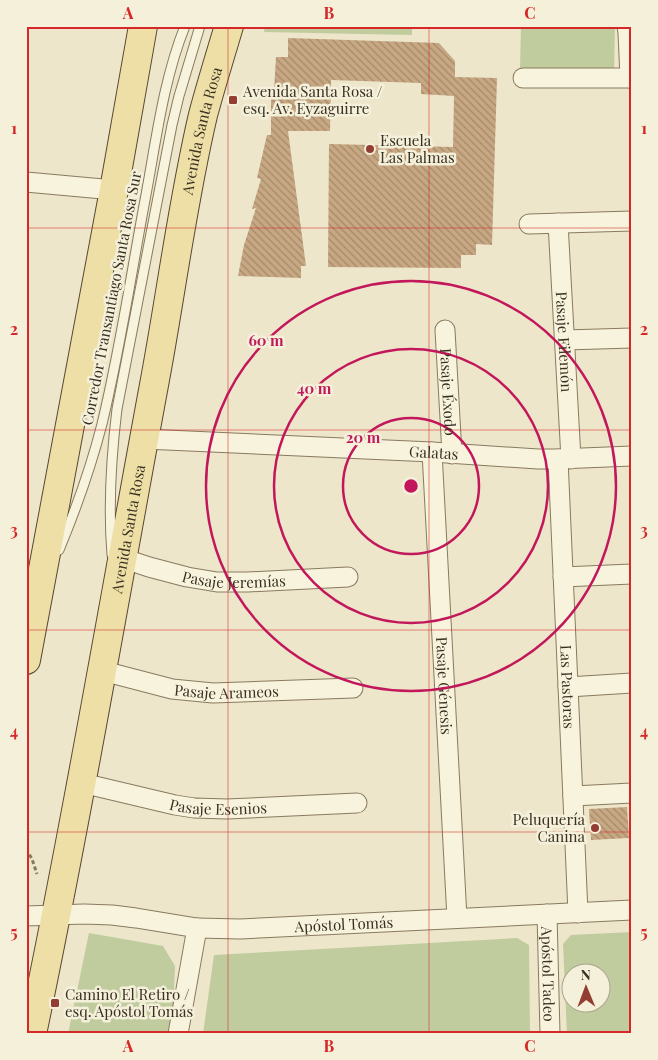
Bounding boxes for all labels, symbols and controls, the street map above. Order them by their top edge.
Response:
text: A [122,2,134,23]
text: B [324,2,335,23]
text: C [524,2,536,23]
street label: Avenida Santa Rosa [177,64,226,197]
place label: Avenida Santa Rosa / esq. Av. Eyzaguirre [242,81,383,118]
marker: Avenida Santa Rosa / esq. Av. Eyzaguirre [227,94,239,106]
text: 1 [11,117,17,138]
text: 1 [641,117,647,138]
place label: Escuela Las Palmas [380,130,455,167]
marker: Escuela Las Palmas [364,143,376,155]
street label: Corredor Transantiago Santa Rosa Sur [77,169,146,427]
street label: Pasaje Filemón [552,291,577,393]
text: 2 [10,318,18,339]
text: 2 [640,318,648,339]
text: 60 m [248,330,284,350]
street label: Pasaje Éxodo [436,348,461,436]
text: 40 m [297,378,332,398]
text: 20 m [346,427,381,447]
street label: Galatas [409,441,459,464]
street label: Avenida Santa Rosa [106,462,149,596]
centre of rings [402,477,420,495]
text: 3 [10,519,18,540]
text: 3 [640,519,648,540]
street label: Pasaje Jeremías [180,566,286,592]
street label: Pasaje Génesis [432,636,457,735]
street label: Las Pastoras [556,644,580,729]
street label: Pasaje Arameos [173,679,279,703]
text: 4 [10,720,18,741]
text: 4 [640,720,648,741]
street label: Pasaje Esenios [168,794,267,819]
place label: Peluquería Canina [513,809,586,846]
marker: Peluquería Canina [589,822,601,834]
street label: Apóstol Tomás [293,912,394,936]
text: 5 [10,921,18,942]
text: 5 [640,921,648,942]
street label: Apóstol Tadeo [537,925,560,1022]
north arrow [560,962,610,1012]
text: N [581,965,591,984]
place label: Camino El Retiro / esq. Apóstol Tomás [65,984,193,1021]
marker: Camino El Retiro / esq. Apóstol Tomás [49,997,61,1009]
text: A [122,1035,134,1056]
text: B [324,1035,335,1056]
text: C [524,1035,536,1056]

